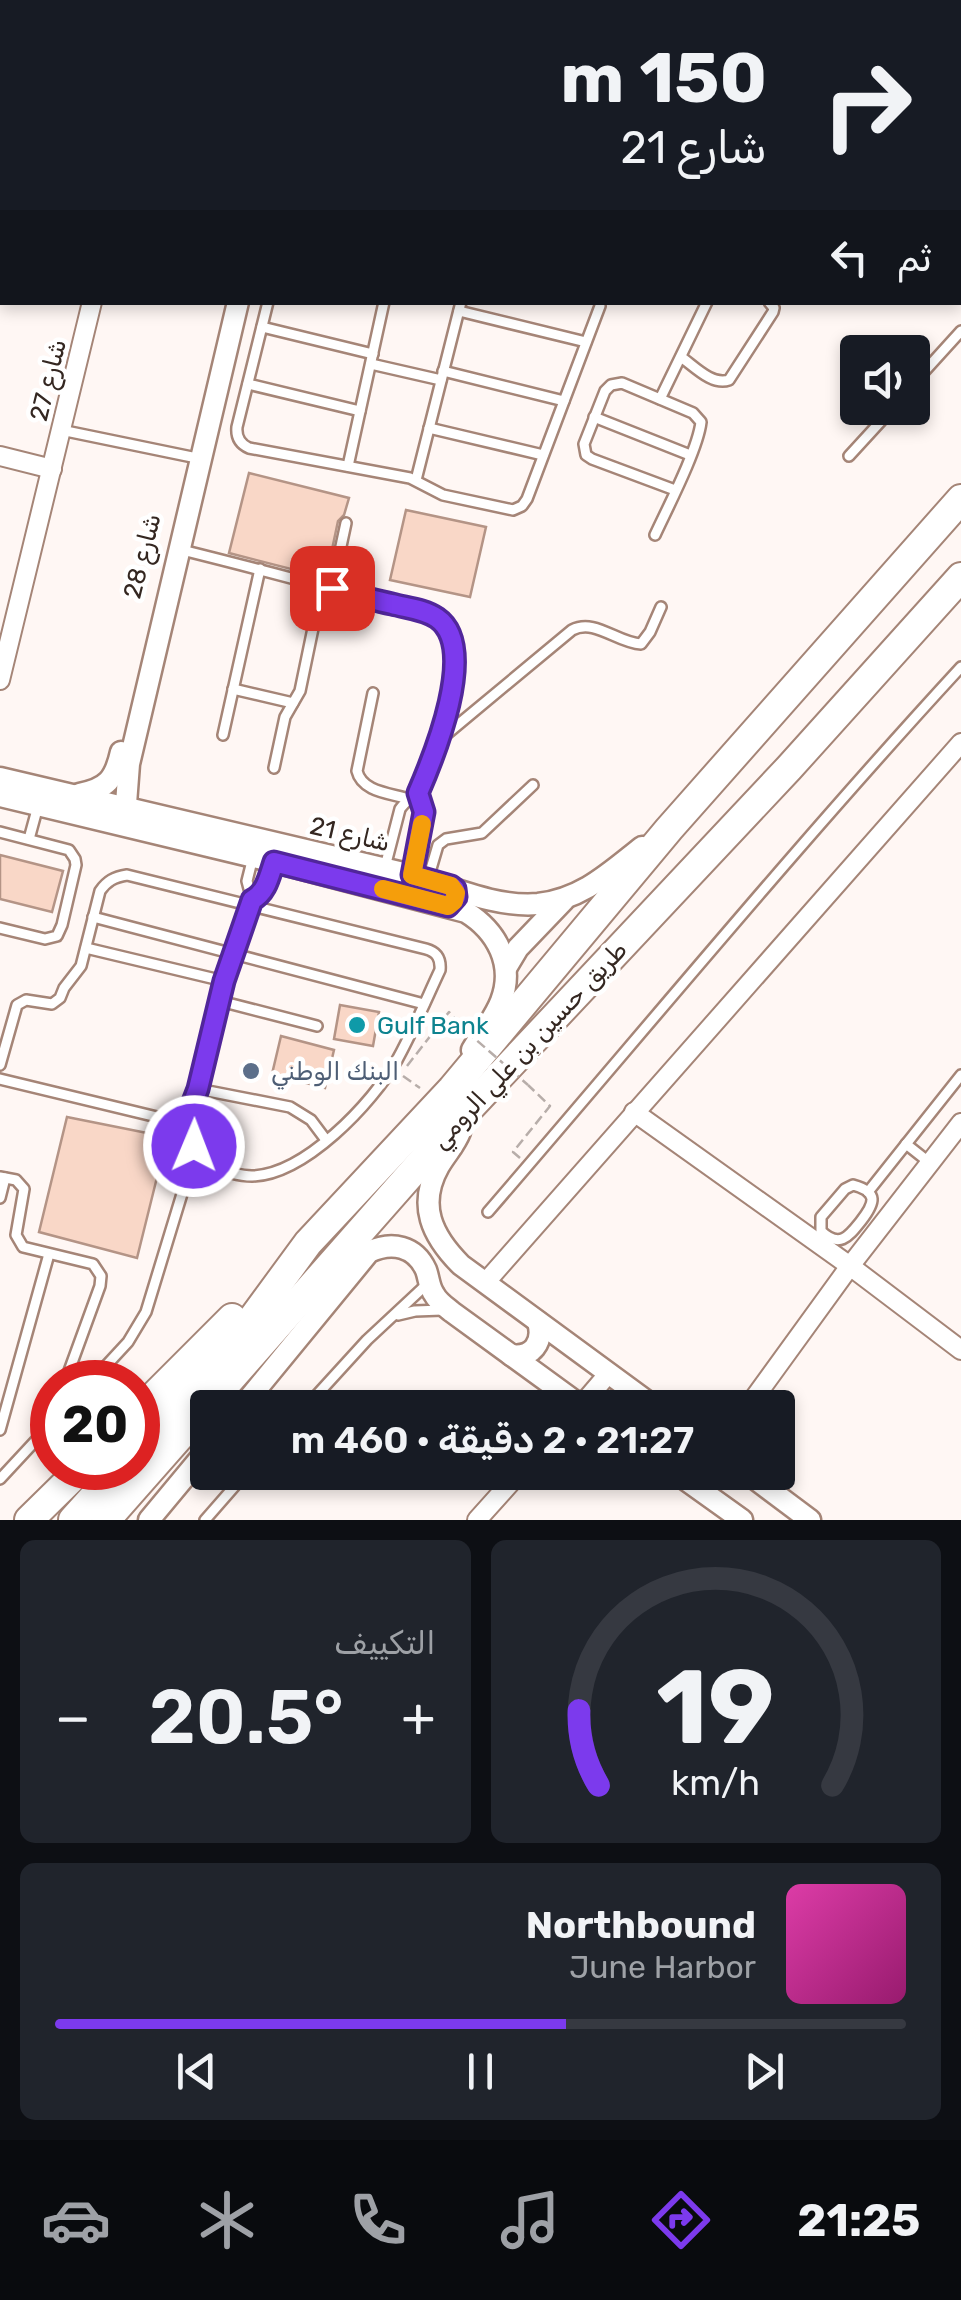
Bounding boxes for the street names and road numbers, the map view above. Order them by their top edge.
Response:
street label: شارع 27 [24,336,75,425]
street label: شارع 28 [117,511,169,602]
street label: شارع 21 [306,811,393,860]
street label: طريق حسين بن علي الرومي [425,935,636,1158]

